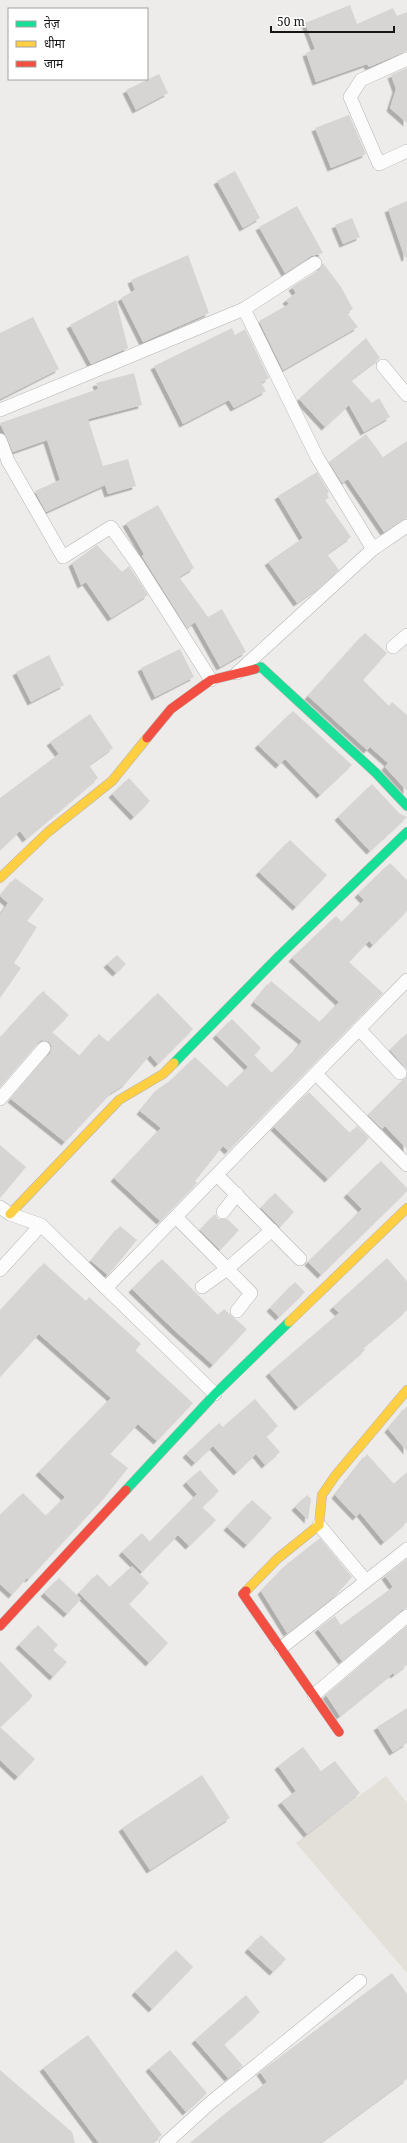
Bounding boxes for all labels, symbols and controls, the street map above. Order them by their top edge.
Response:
legend [8,8,148,80]
scale bar [271,8,394,34]
text: 50 m [277,13,305,30]
text: तेज़ [44,15,61,32]
text: धीमा [44,35,66,52]
text: जाम [44,55,64,72]

